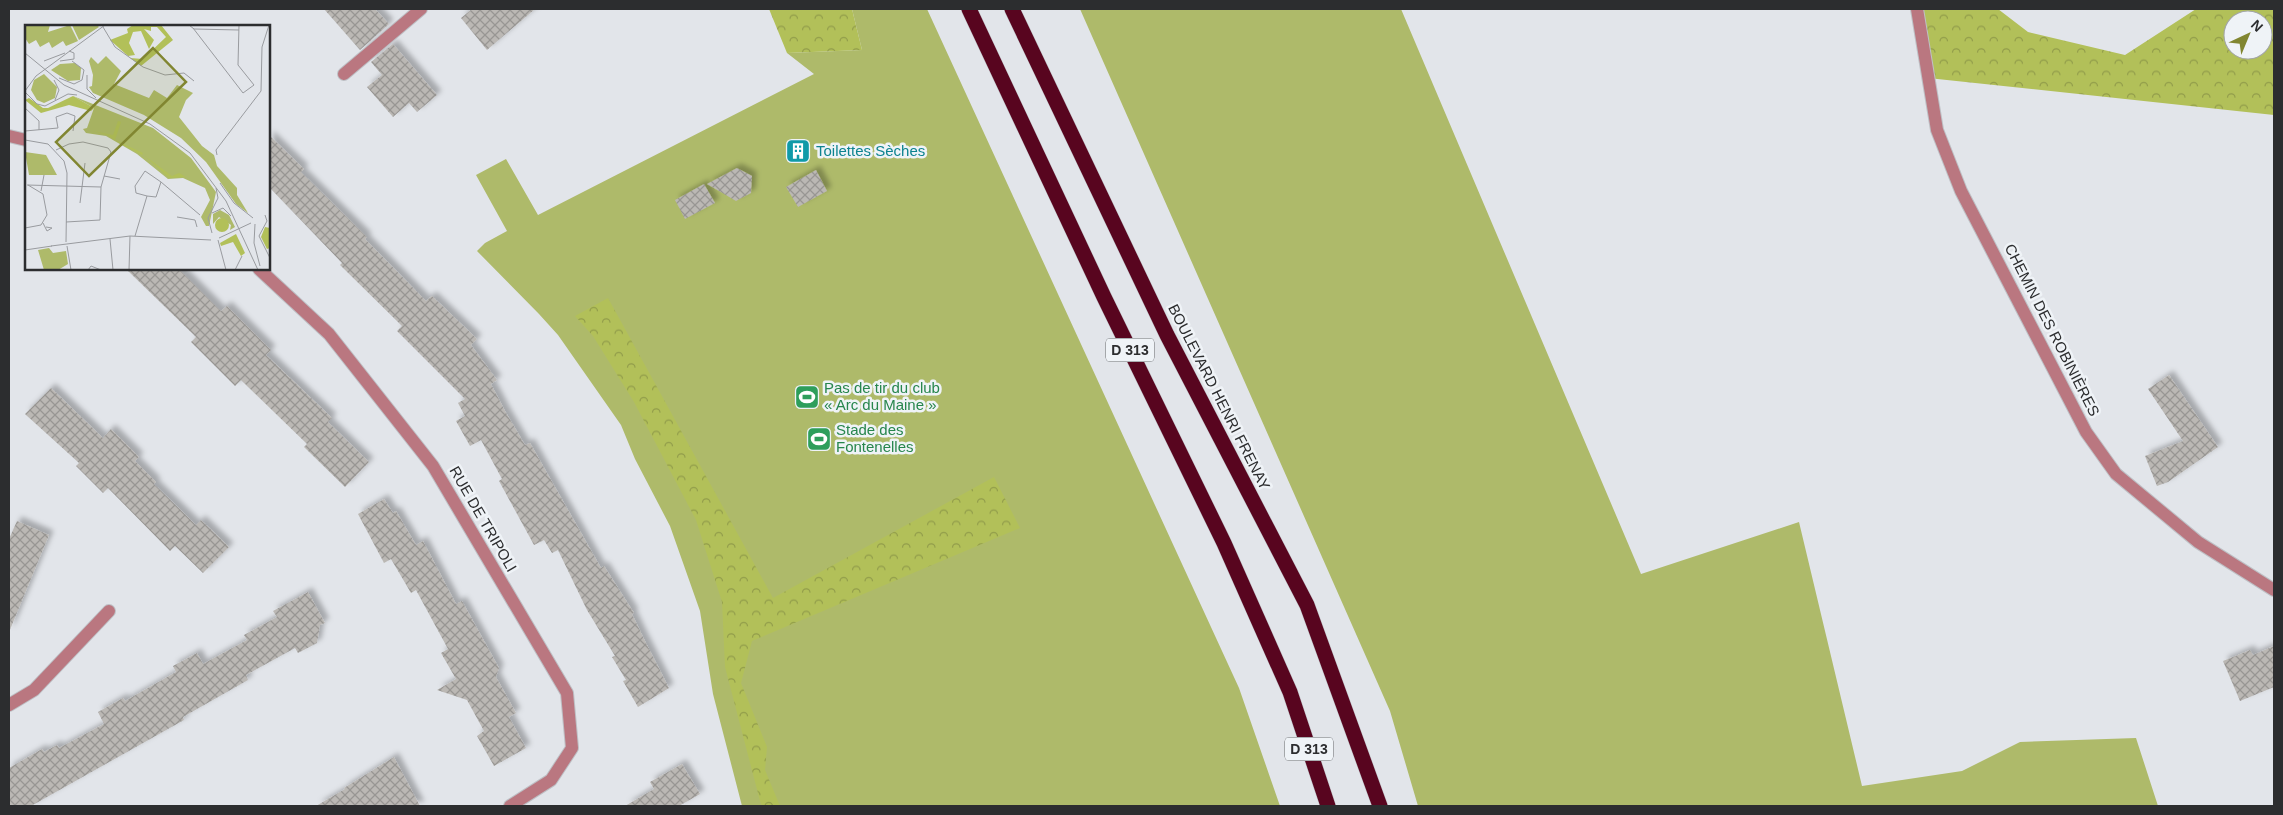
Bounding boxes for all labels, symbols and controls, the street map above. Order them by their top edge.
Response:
north arrow [2223,10,2273,60]
text: N [2248,16,2266,35]
inset map [25,25,270,270]
building icon: Toilettes Sèches [785,138,811,164]
place label: Toilettes Sèches [816,142,925,159]
street label: CHEMIN DES ROBINIÈRES [2002,241,2103,419]
street label: BOULEVARD HENRI FRENAY [1165,301,1274,492]
road number: D 313 [1106,338,1154,362]
place label: Pas de tir du club « Arc du Maine » [824,379,940,413]
sports icon: Pas de tir du club « Arc du Maine » [794,384,820,410]
place label: Stade des Fontenelles [836,421,914,455]
sports icon: Stade des Fontenelles [806,426,832,452]
street label: RUE DE TRIPOLI [446,463,521,574]
road number: D 313 [1285,738,1333,761]

